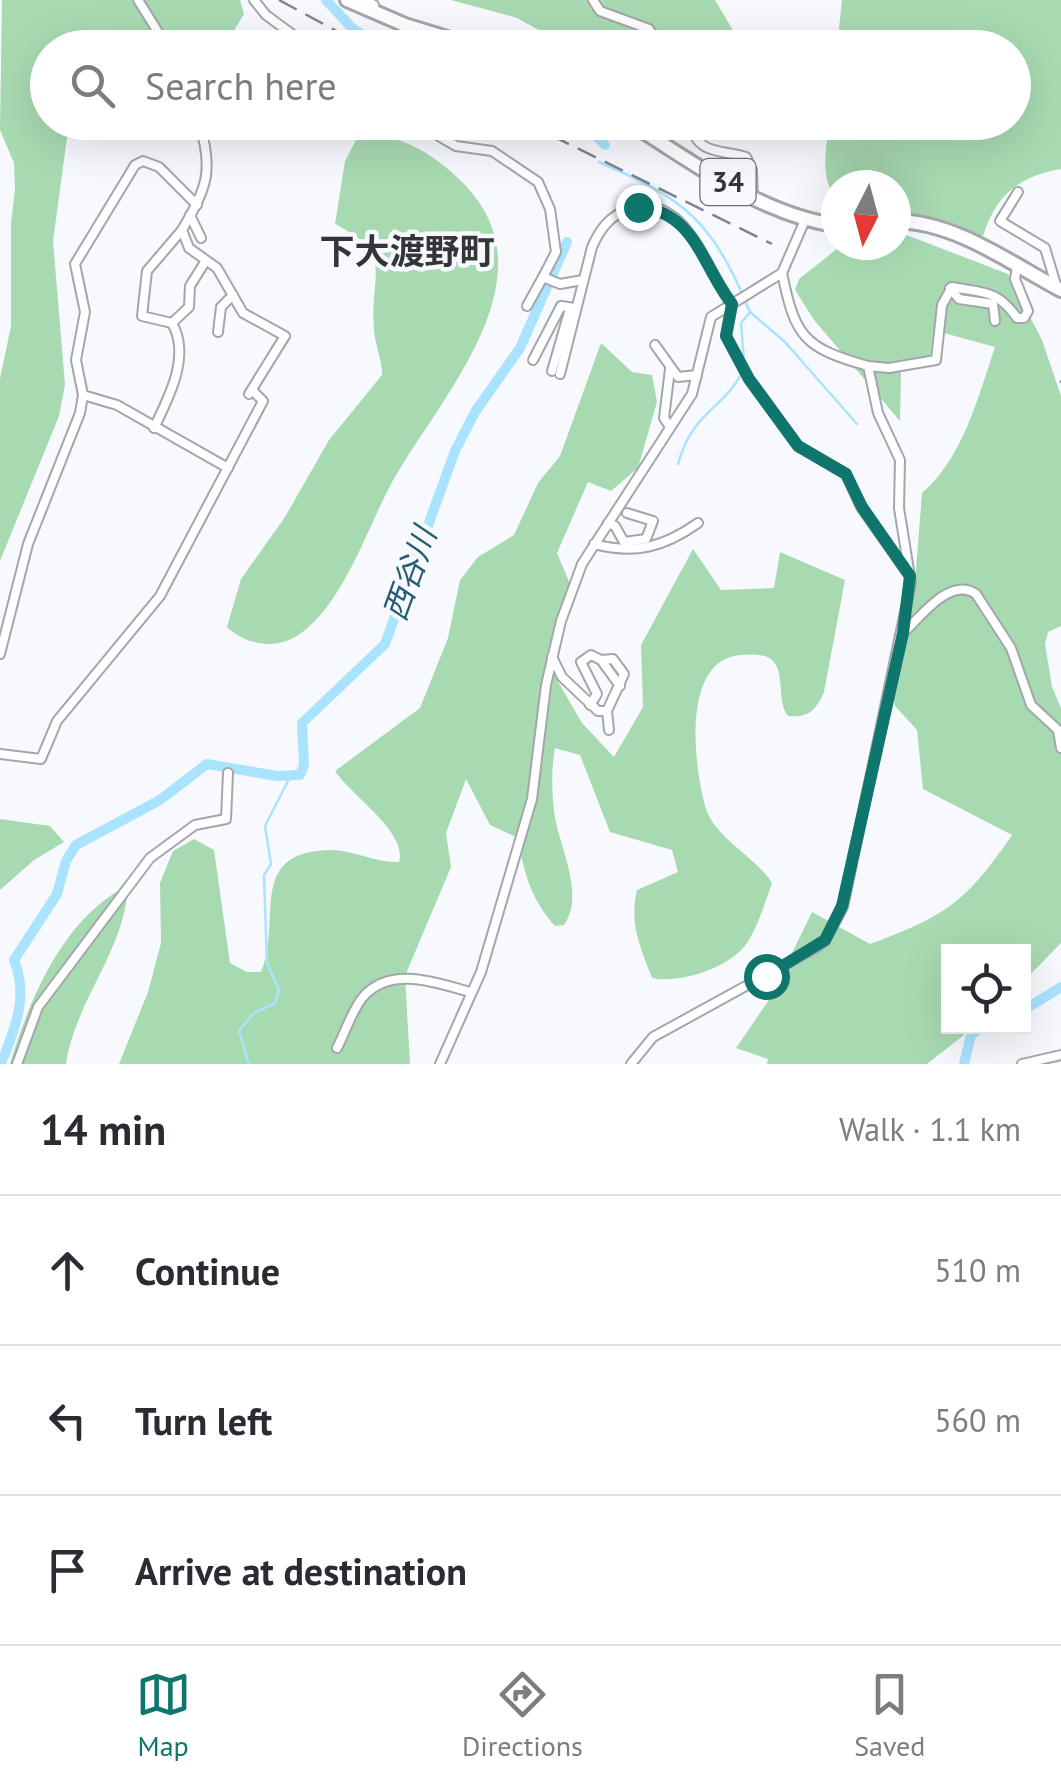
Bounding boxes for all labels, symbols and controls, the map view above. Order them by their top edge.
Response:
search box [30,30,1031,140]
icon: search [65,58,120,113]
text: Search here [145,61,337,110]
road number: 34 [700,159,756,205]
north arrow [821,170,911,260]
route end [616,185,662,231]
district label: 下大渡野町 [319,228,495,274]
water label: 西谷川 [373,519,446,626]
map controls [941,944,1031,1034]
button: locate [941,944,1031,1034]
route start [744,954,790,1000]
text: 14 min [40,1102,166,1157]
text: Walk · 1.1 km [839,1108,1021,1150]
icon: ahead [40,1243,95,1298]
text: Continue [135,1246,280,1295]
text: 510 m [934,1249,1021,1291]
icon: left [40,1393,95,1448]
text: Turn left [135,1396,272,1445]
text: 560 m [934,1399,1021,1441]
icon: arrive [40,1543,95,1598]
text: Arrive at destination [135,1546,467,1595]
tab: Map [136,1667,191,1764]
tab: Directions [462,1667,583,1764]
tab: Saved [854,1667,925,1764]

